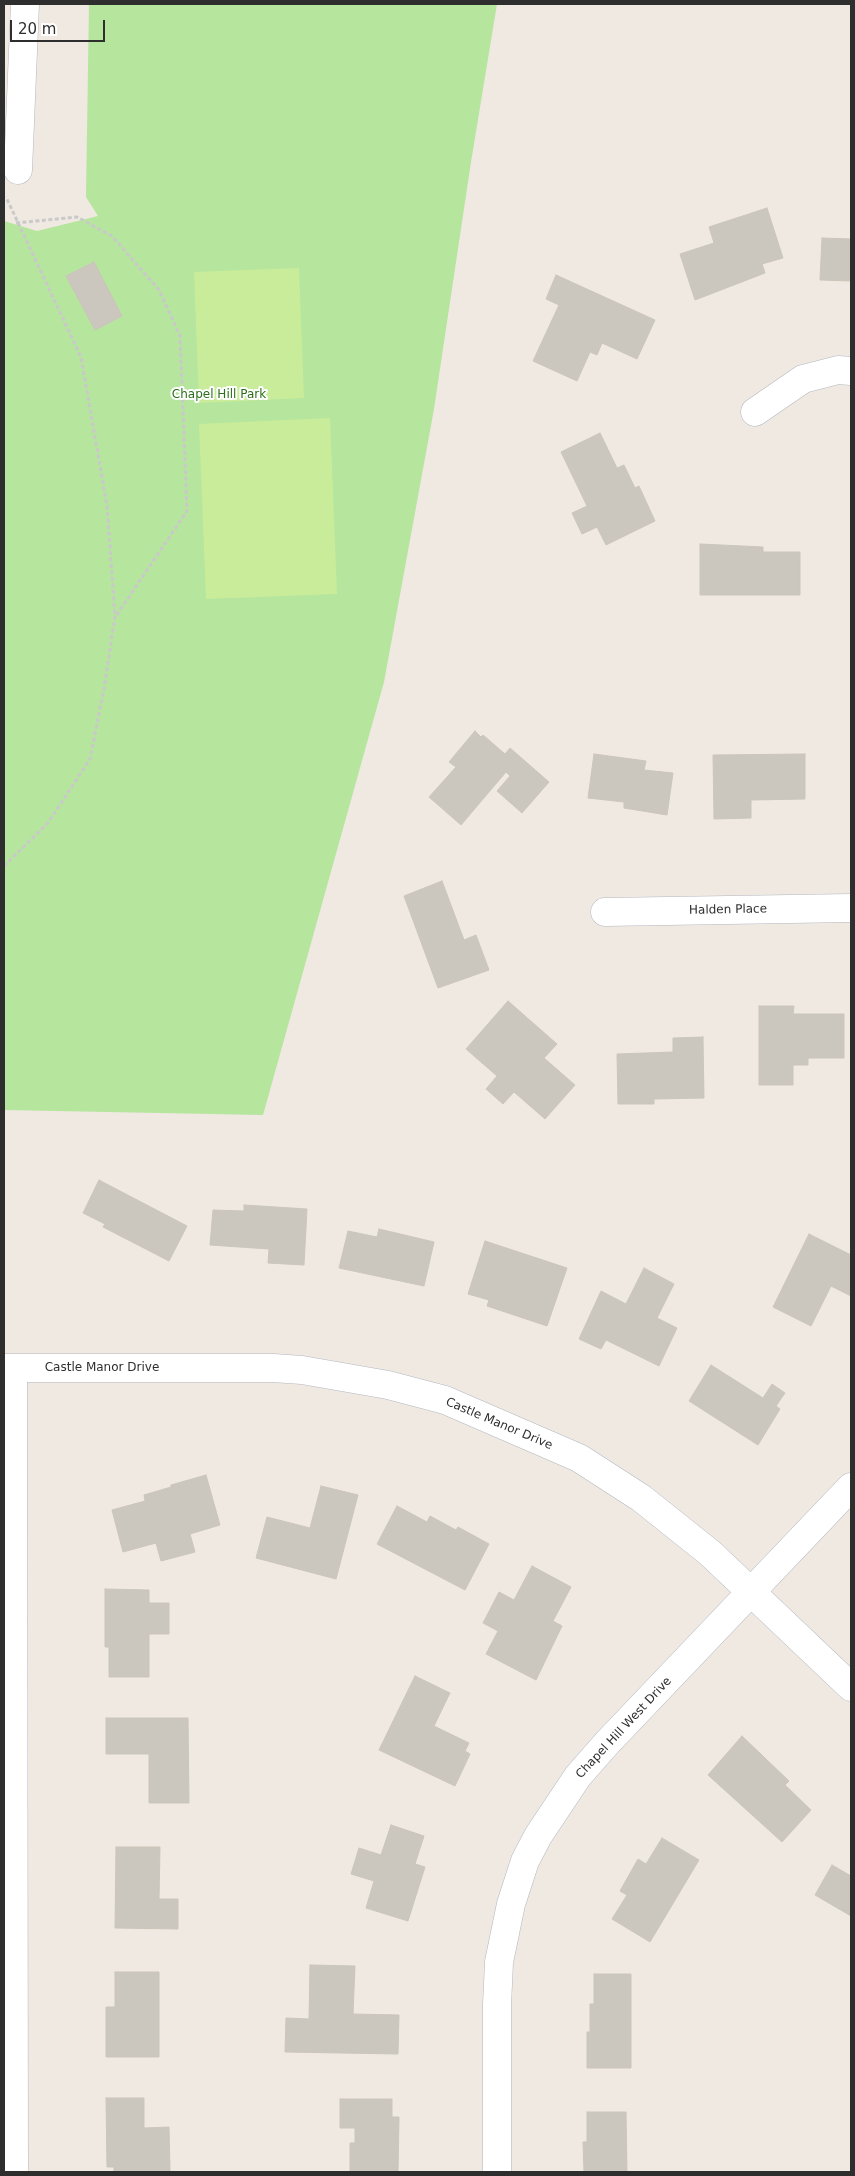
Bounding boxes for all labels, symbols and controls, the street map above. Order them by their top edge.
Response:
scale bar [12,10,108,42]
text: 20 m [18,20,56,38]
park label: Chapel Hill Park [172,388,266,402]
street label: Halden Place [689,902,767,918]
street label: Castle Manor Drive [45,1361,159,1375]
street label: Castle Manor Drive [443,1395,555,1453]
street label: Chapel Hill West Drive [573,1674,675,1782]

